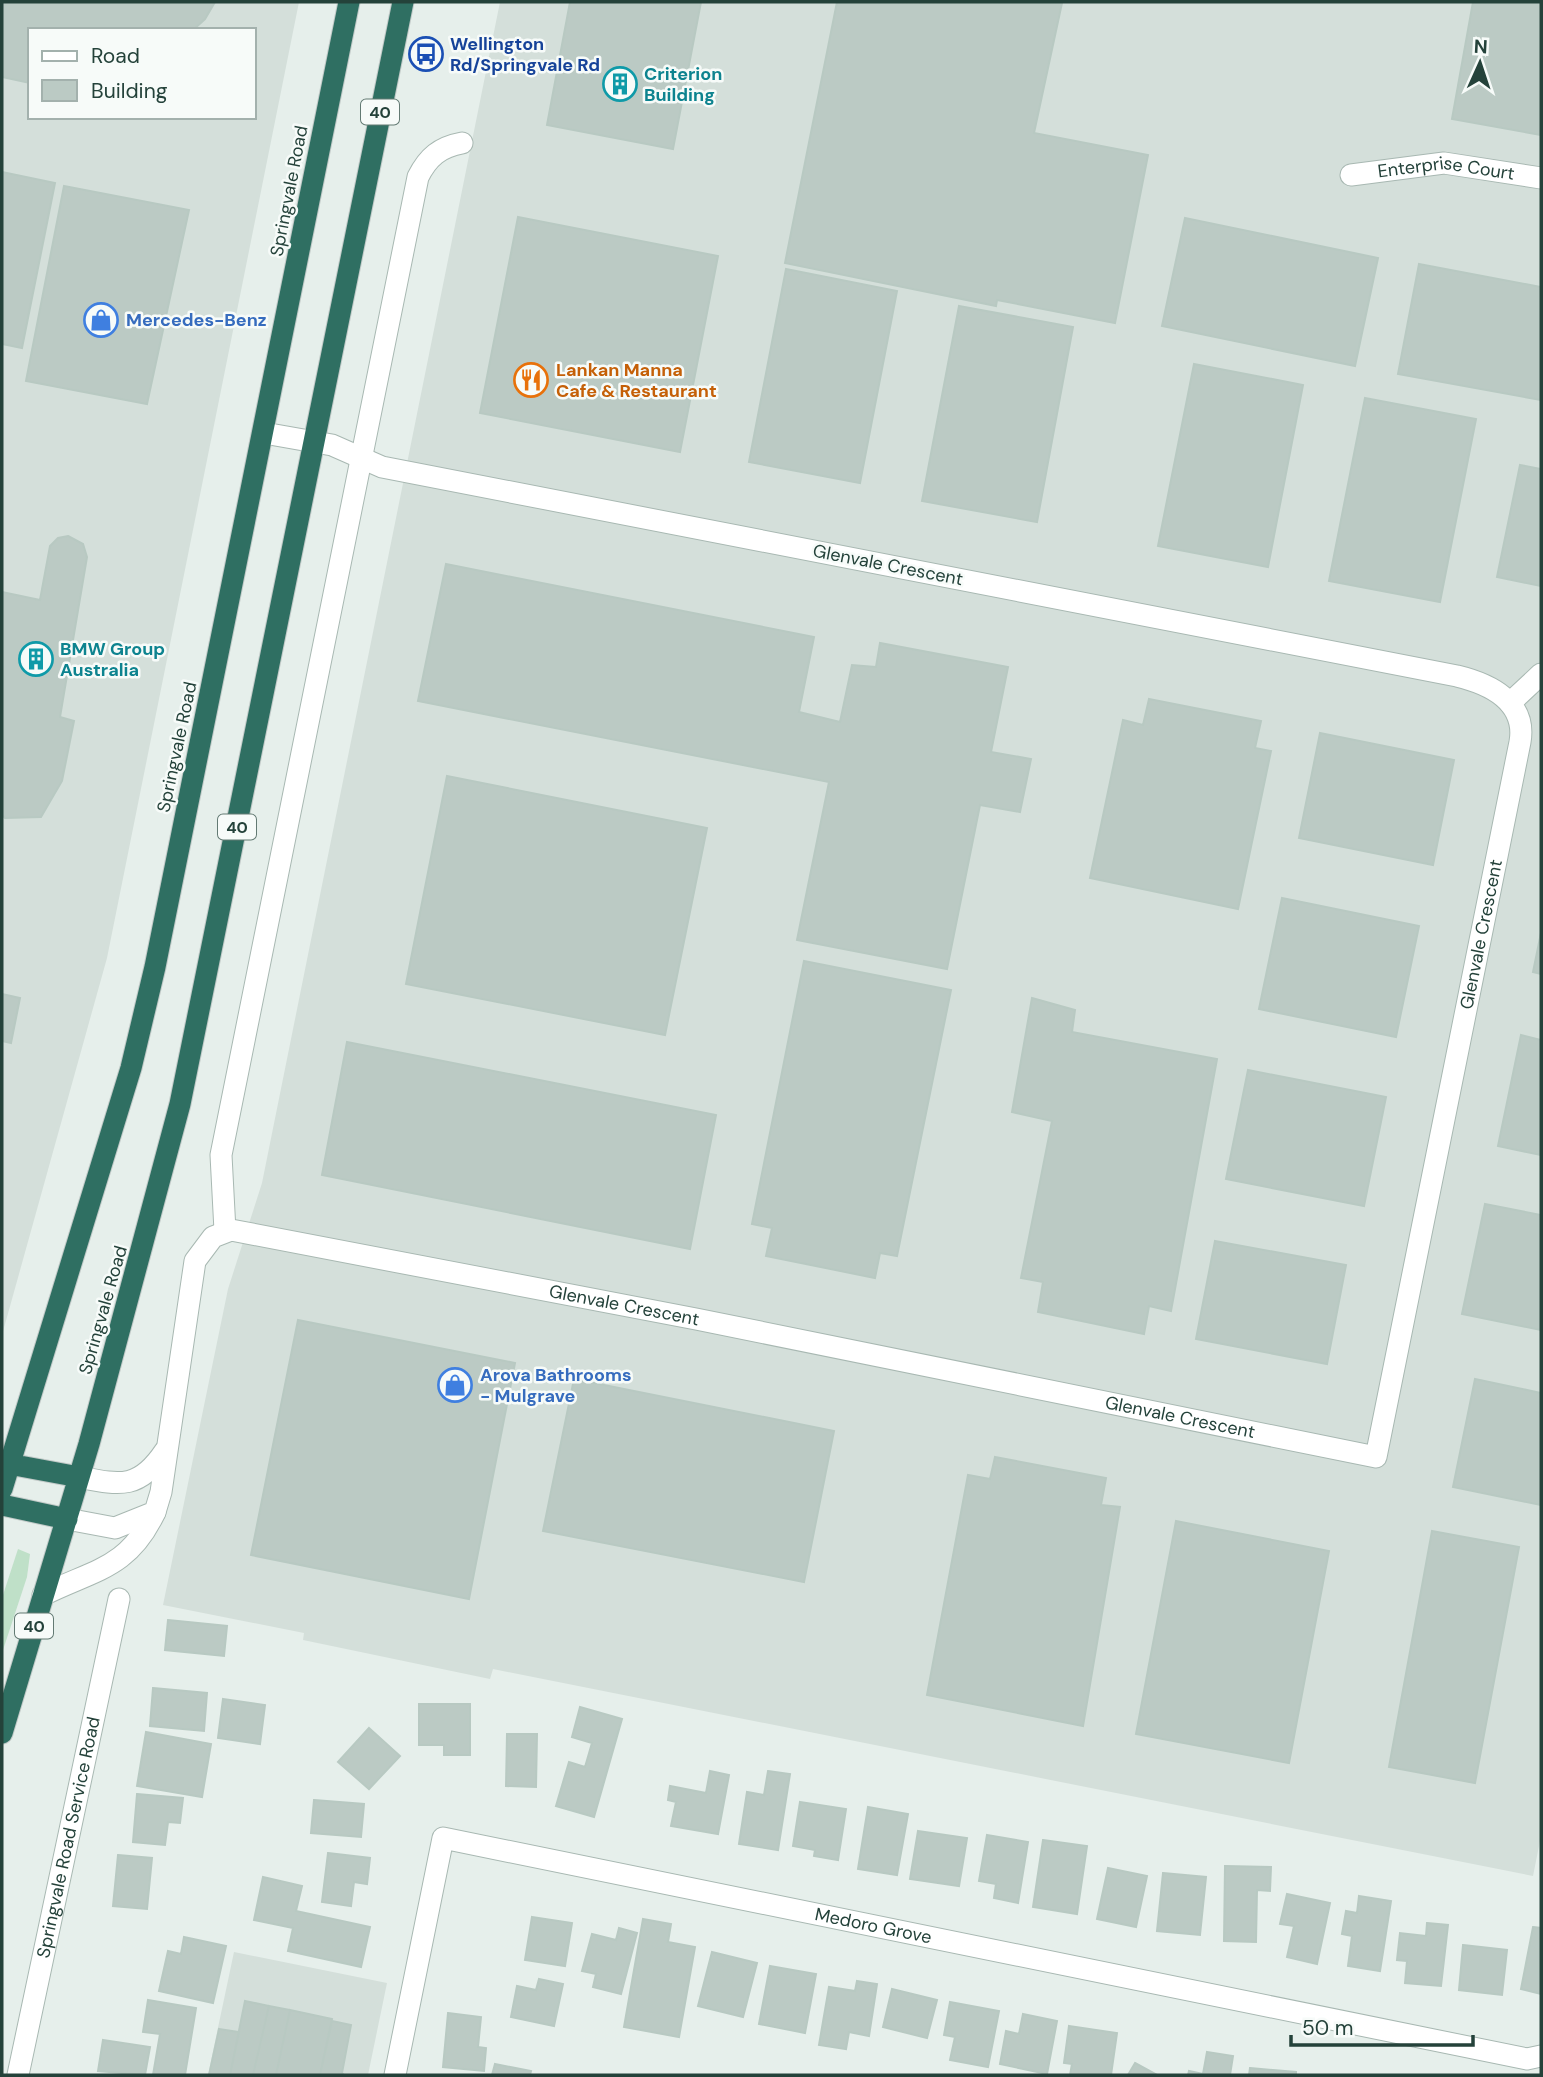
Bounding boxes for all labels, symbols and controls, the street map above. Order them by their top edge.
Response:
legend [28,28,256,119]
north arrow [1445,28,1515,98]
place label: Wellington Rd/Springvale Rd [450,32,600,77]
text: N [1473,34,1488,59]
bus stop icon: Wellington Rd/Springvale Rd [407,35,445,73]
text: Road [91,42,140,70]
place label: Criterion Building [644,62,722,107]
building icon: Criterion Building [601,65,639,103]
text: Building [91,77,168,105]
road number: 40 [361,100,399,124]
street label: Springvale Road [265,123,313,259]
street label: Enterprise Court [1376,151,1516,186]
shop icon: Mercedes-Benz [82,301,120,339]
place label: Mercedes-Benz [126,308,267,332]
place label: Lankan Manna Cafe & Restaurant [556,358,717,403]
restaurant icon: Lankan Manna Cafe & Restaurant [512,361,550,399]
street label: Glenvale Crescent [811,539,965,591]
place label: BMW Group Australia [60,637,165,682]
building icon: BMW Group Australia [17,640,55,678]
street label: Springvale Road [151,680,203,814]
road number: 40 [218,814,256,840]
street label: Glenvale Crescent [1454,857,1508,1011]
street label: Springvale Road [73,1243,133,1377]
street label: Glenvale Crescent [547,1279,701,1331]
place label: Arova Bathrooms - Mulgrave [480,1363,632,1408]
shop icon: Arova Bathrooms - Mulgrave [436,1366,474,1404]
street label: Glenvale Crescent [1103,1390,1257,1444]
road number: 40 [15,1614,53,1638]
street label: Springvale Road Service Road [31,1714,106,1960]
street label: Medoro Grove [813,1902,934,1949]
scale bar [1291,2004,1473,2048]
text: 50 m [1302,2014,1353,2042]

